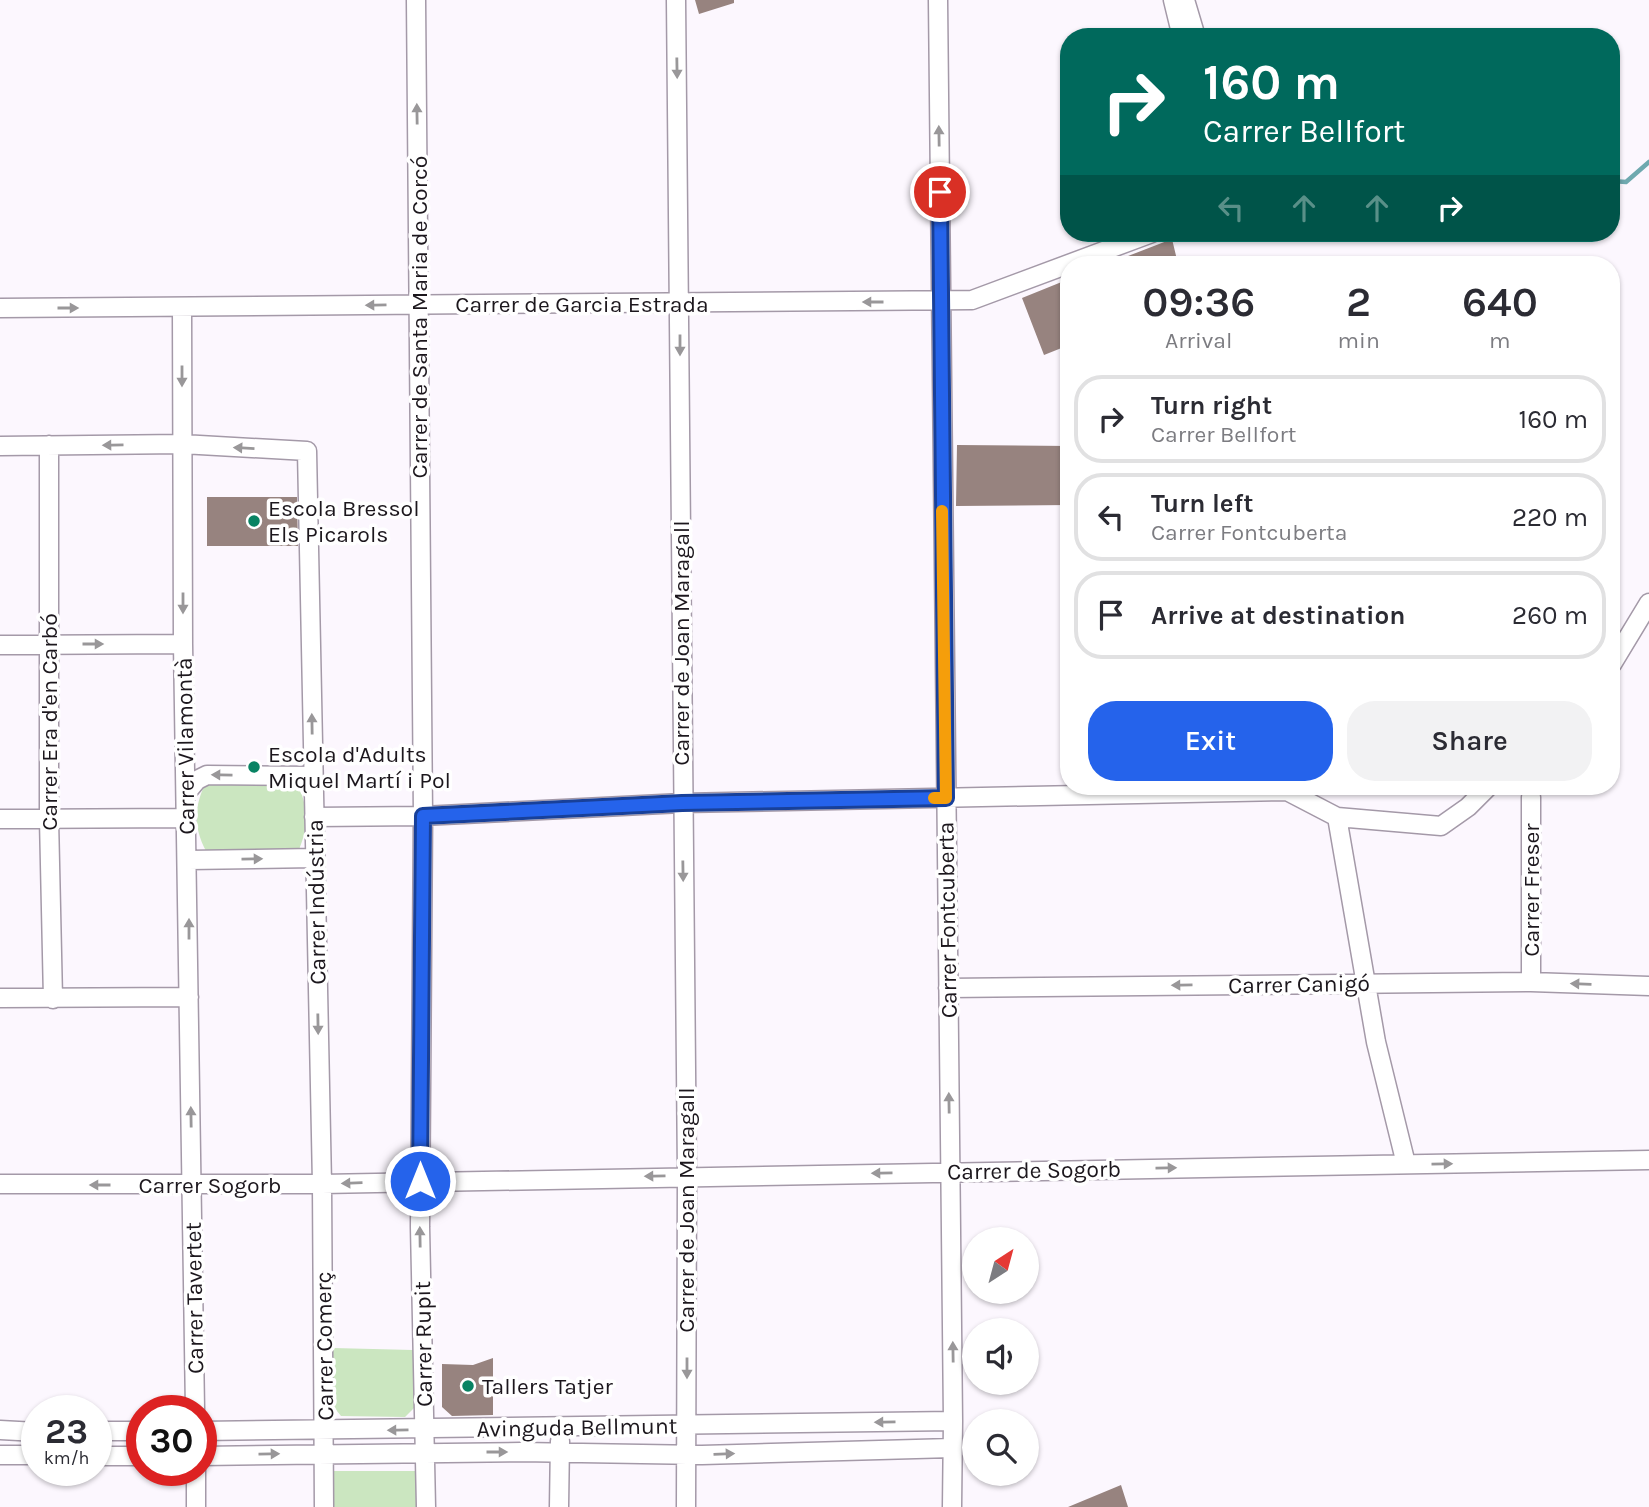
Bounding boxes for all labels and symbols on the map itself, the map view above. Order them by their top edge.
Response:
one-way arrow [671,57,683,79]
one-way arrow [412,103,423,125]
one-way arrow [933,124,945,146]
street label: Carrer de Santa Maria de Corcó [406,156,433,478]
pin [910,162,970,222]
street label: Carrer de Garcia Estrada [455,291,709,318]
one-way arrow [861,296,883,308]
one-way arrow [364,299,386,311]
one-way arrow [57,302,79,314]
one-way arrow [674,334,686,356]
one-way arrow [176,365,188,387]
one-way arrow [102,439,124,451]
one-way arrow [233,442,255,453]
place label: Escola Bressol Els Picarols [268,495,420,548]
marker: Escola Bressol Els Picarols [246,513,262,529]
street label: Carrer de Joan Maragall [668,520,695,766]
one-way arrow [177,592,189,614]
street label: Carrer Era d'en Carbó [36,613,63,831]
one-way arrow [82,638,104,650]
street label: Carrer Vilamontà [170,657,201,835]
one-way arrow [306,713,318,735]
place label: Escola d'Adults Miquel Martí i Pol [268,741,451,794]
marker: Escola d'Adults Miquel Martí i Pol [246,759,262,775]
one-way arrow [211,769,233,781]
street label: Carrer Indústria [302,819,331,985]
street label: Carrer Fontcuberta [932,822,963,1018]
street label: Carrer Freser [1518,823,1545,957]
one-way arrow [241,853,263,865]
one-way arrow [677,861,689,883]
one-way arrow [183,918,195,940]
street label: Carrer Canigó [1228,970,1370,999]
one-way arrow [1570,978,1592,989]
one-way arrow [1171,979,1193,991]
one-way arrow [313,1014,324,1036]
street label: Carrer de Joan Maragall [673,1087,700,1333]
one-way arrow [944,1092,955,1114]
one-way arrow [185,1106,197,1128]
position arrow [383,1144,457,1218]
street label: Carrer de Sogorb [947,1155,1121,1186]
one-way arrow [1431,1158,1453,1169]
one-way arrow [1155,1162,1177,1174]
one-way arrow [871,1167,893,1179]
one-way arrow [643,1171,665,1182]
street label: Carrer Sogorb [139,1172,281,1199]
one-way arrow [341,1178,363,1189]
one-way arrow [89,1179,111,1191]
street label: Carrer Tavertet [180,1221,209,1374]
one-way arrow [415,1226,426,1248]
north arrow [962,1227,1040,1304]
street label: Carrer Comerç [310,1271,339,1421]
street label: Carrer Rupit [409,1280,438,1407]
one-way arrow [947,1341,958,1363]
one-way arrow [681,1358,693,1380]
place label: Tallers Tatjer [482,1373,614,1400]
marker: Tallers Tatjer [460,1378,476,1394]
speed limit sign: 30 [126,1395,217,1486]
street label: Avinguda Bellmunt [476,1412,678,1443]
one-way arrow [874,1416,896,1428]
one-way arrow [386,1424,408,1436]
one-way arrow [486,1446,508,1458]
one-way arrow [259,1448,281,1460]
one-way arrow [714,1448,736,1460]

